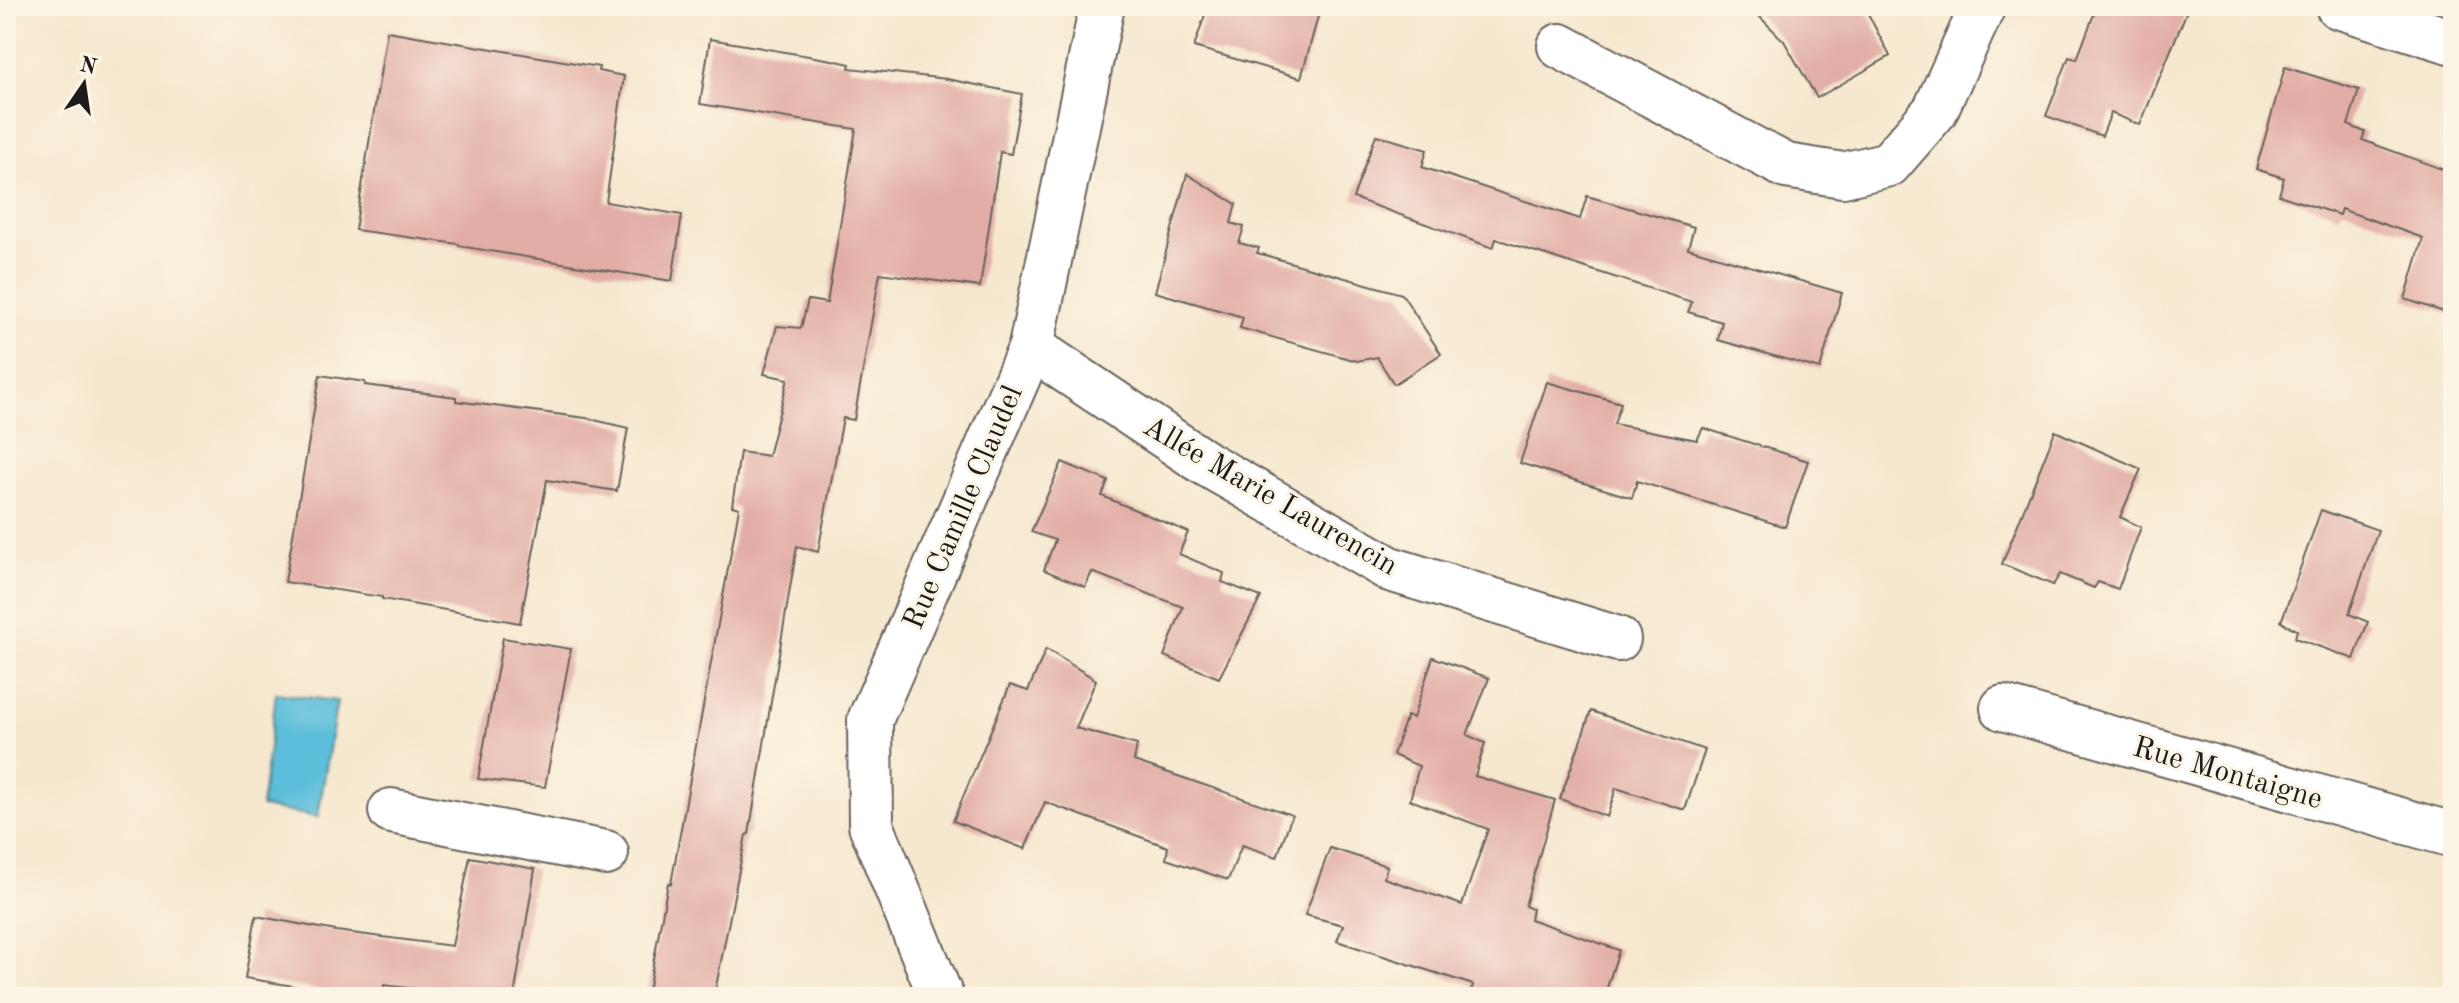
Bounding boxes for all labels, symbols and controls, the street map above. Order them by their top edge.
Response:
north arrow [44,44,124,124]
text: N [77,54,99,79]
street label: Rue Camille Claudel [899,382,1029,634]
street label: Allée Marie Laurencin [1138,412,1402,582]
street label: Rue Montaigne [2129,733,2326,815]

